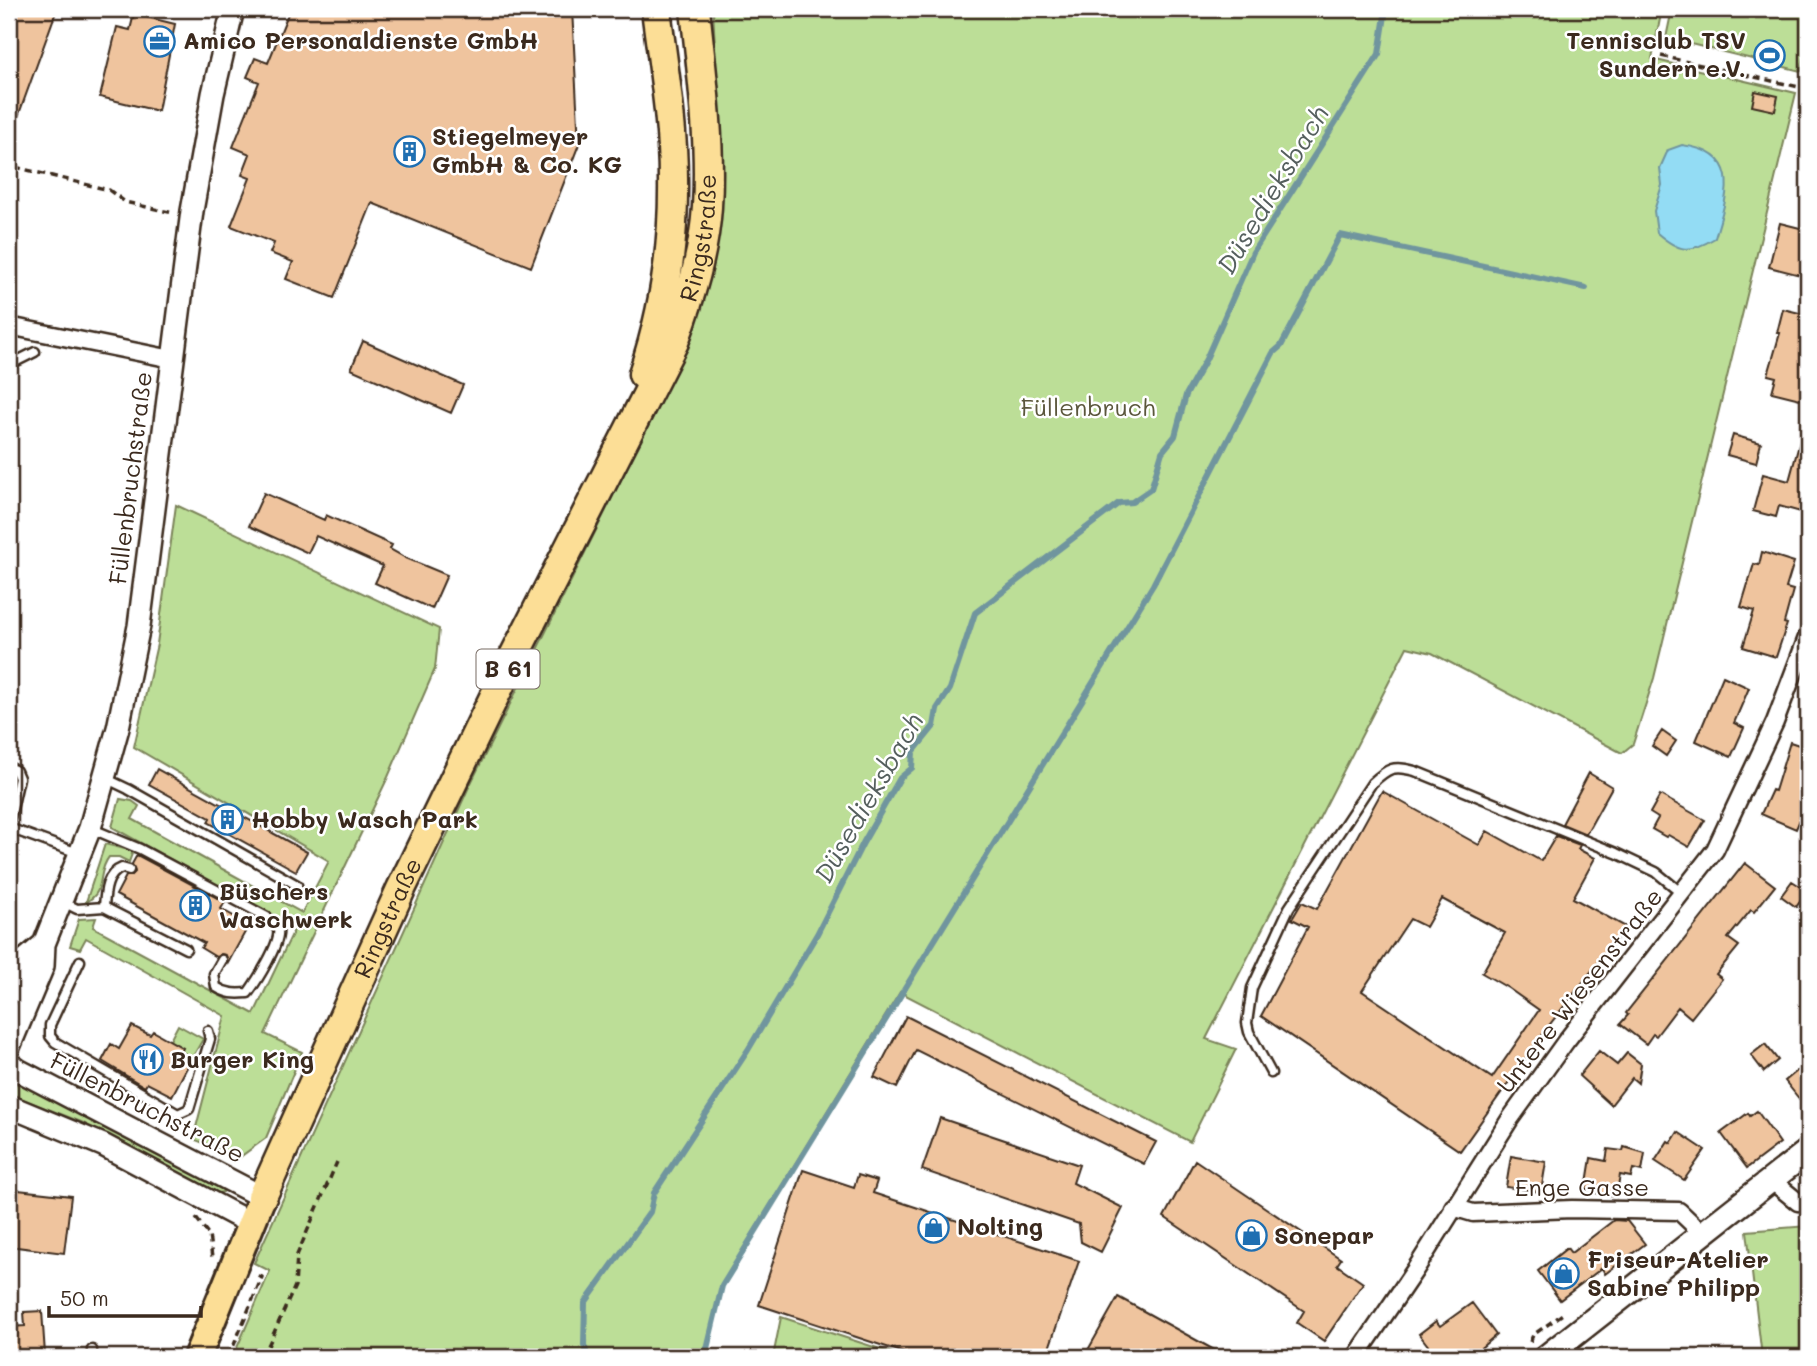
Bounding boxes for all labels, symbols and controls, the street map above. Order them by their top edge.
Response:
office icon: Amico Personaldienste GmbH [143,24,177,58]
place label: Amico Personaldienste GmbH [183,24,539,55]
place label: Tennisclub TSV Sundern e.V. [1566,24,1746,83]
sports icon: Tennisclub TSV Sundern e.V. [1752,38,1786,72]
water label: Düsedieksbach [1209,99,1336,280]
place label: Stiegelmeyer GmbH & Co. KG [432,120,622,179]
building icon: Stiegelmeyer GmbH & Co. KG [392,134,426,168]
street label: Ringstraße [672,174,722,305]
street label: Füllenbruchstraße [101,370,158,586]
park label: Füllenbruch [1021,391,1155,422]
road number: B 61 [476,650,540,688]
water label: Düsedieksbach [806,707,930,888]
building icon: Hobby Wasch Park [211,803,245,837]
place label: Hobby Wasch Park [251,803,478,834]
street label: Ringstraße [346,852,428,983]
place label: Büschers Waschwerk [219,875,353,934]
street label: Untere Wiesenstraße [1489,881,1669,1099]
building icon: Büschers Waschwerk [179,889,213,923]
restaurant icon: Burger King [130,1043,164,1077]
place label: Burger King [170,1043,314,1074]
street label: Füllenbruchstraße [45,1044,250,1169]
street label: Enge Gasse [1515,1171,1649,1202]
shop icon: Nolting [917,1210,951,1244]
place label: Nolting [957,1210,1043,1241]
shop icon: Sonepar [1234,1219,1268,1253]
place label: Sonepar [1274,1219,1374,1250]
place label: Friseur-Atelier Sabine Philipp [1587,1243,1769,1302]
shop icon: Friseur-Atelier Sabine Philipp [1547,1257,1581,1291]
scale bar [49,1275,201,1319]
text: 50 m [60,1284,109,1311]

